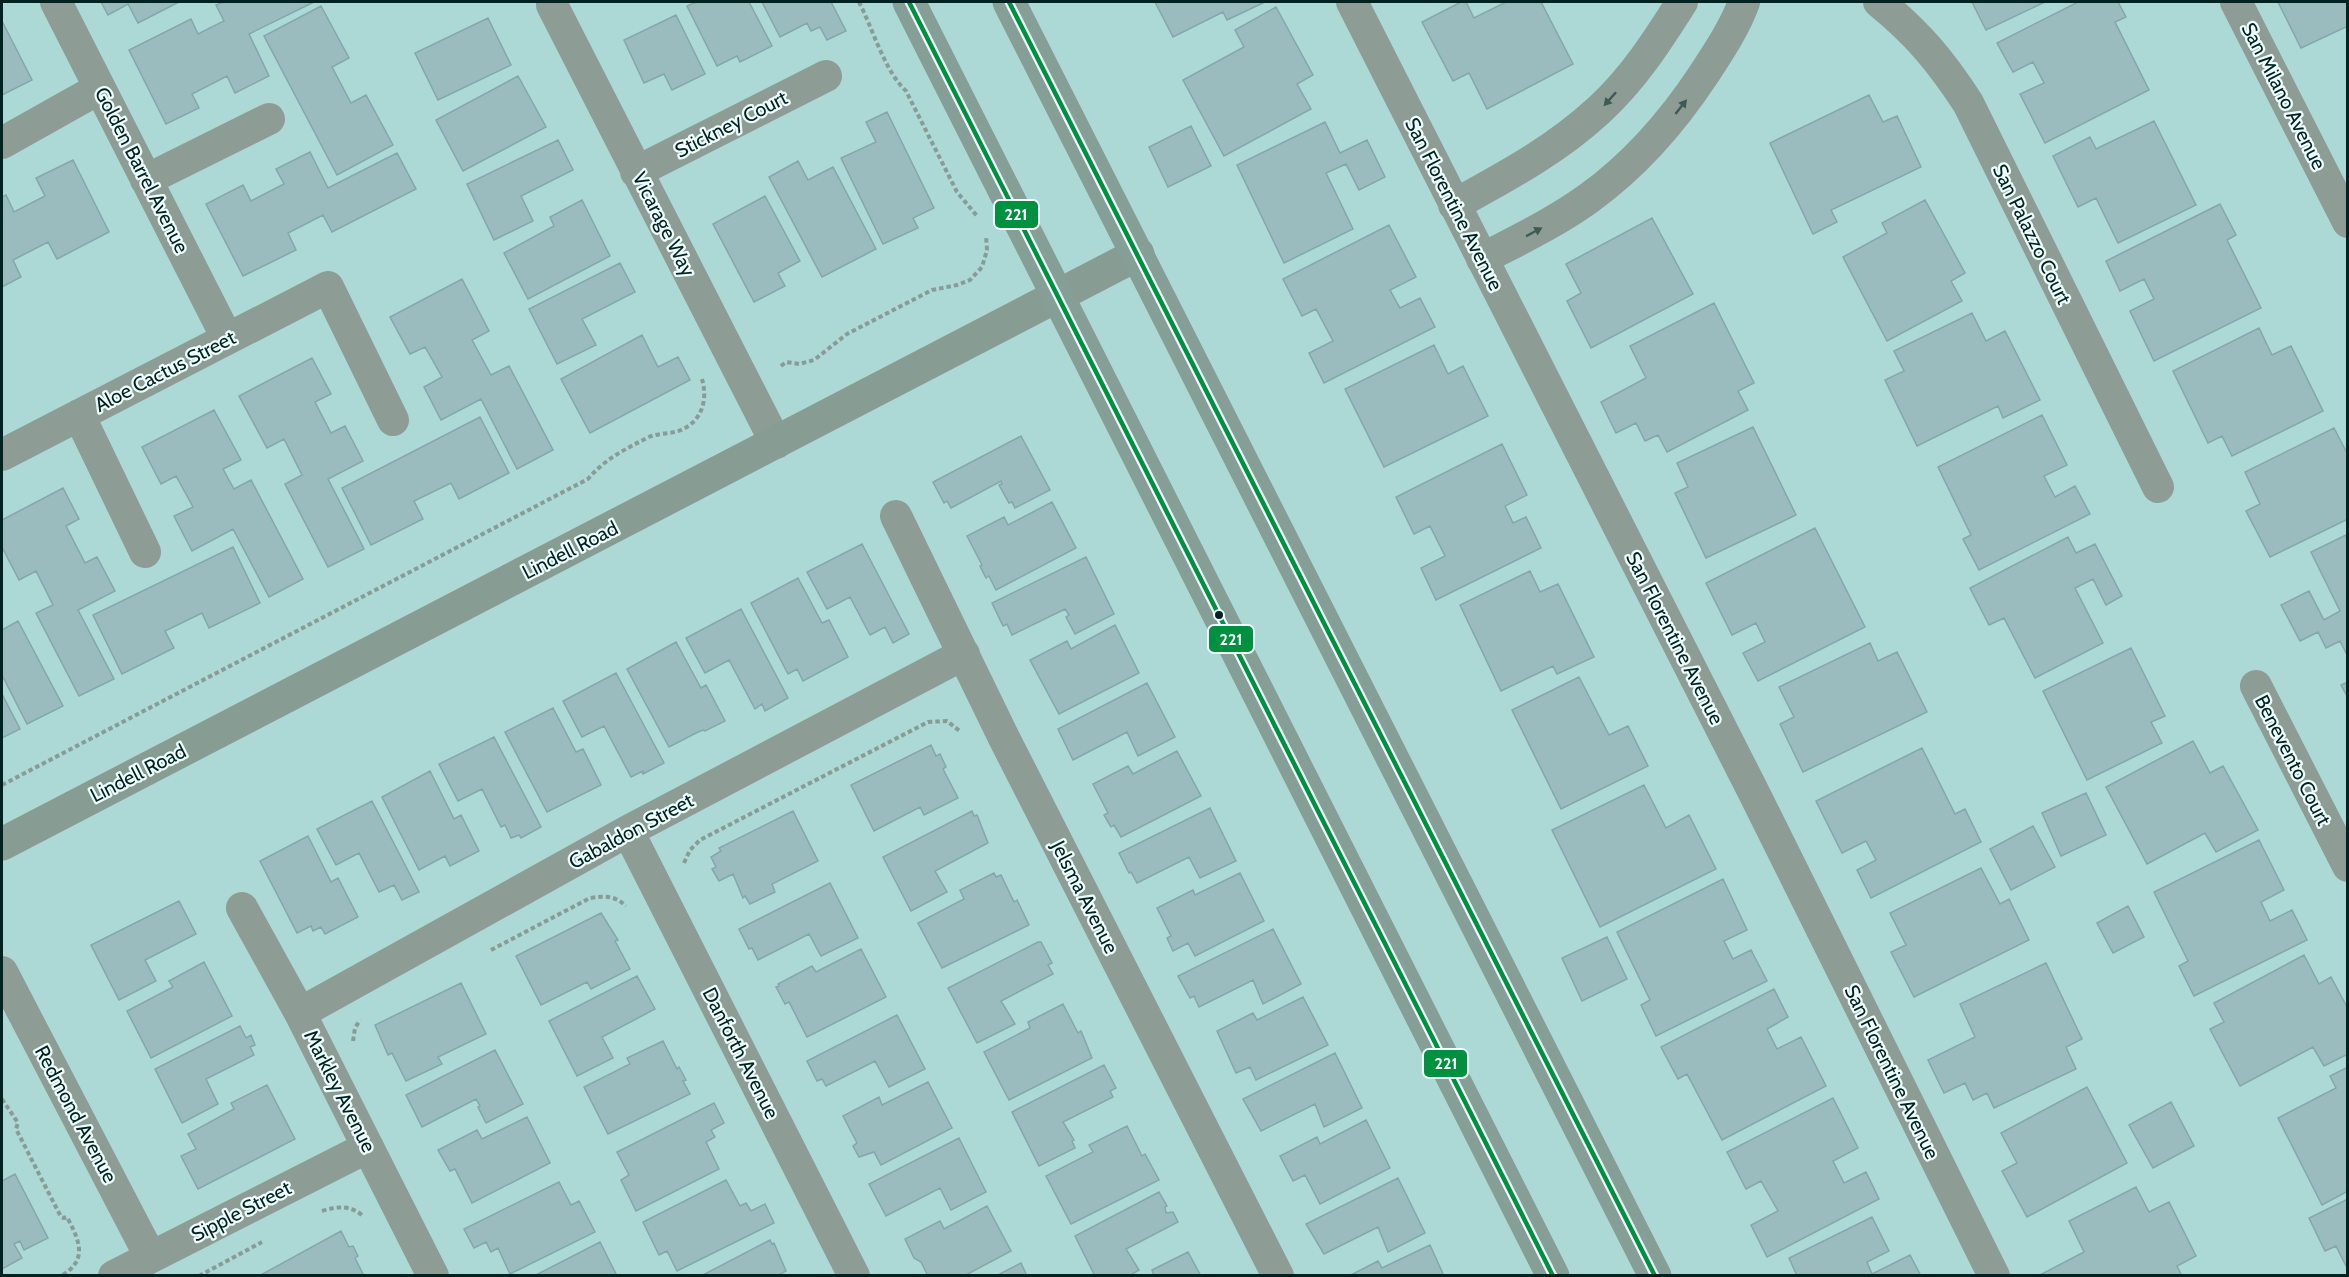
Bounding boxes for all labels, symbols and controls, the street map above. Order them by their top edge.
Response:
street label: San Milano Avenue [2237,19,2331,173]
street label: Golden Barrel Avenue [90,83,194,257]
street label: Stickney Court [671,85,791,163]
one-way arrow [1604,91,1617,106]
one-way arrow [1675,99,1688,115]
street label: San Florentine Avenue [1400,114,1508,294]
street label: San Palazzo Court [1988,160,2076,308]
street label: Vicarage Way [627,168,701,280]
line badge: 221 [994,200,1039,229]
text: 221 [1005,205,1027,224]
one-way arrow [1525,227,1542,237]
street label: Aloe Cactus Street [91,325,240,417]
street label: Lindell Road [518,516,622,584]
street label: San Florentine Avenue [1621,548,1729,728]
unlabelled marker [1213,609,1225,621]
line badge: 221 [1208,625,1254,653]
text: 221 [1220,630,1242,649]
street label: Benevento Court [2250,691,2336,829]
street label: Lindell Road [86,739,190,807]
street label: Gabaldon Street [565,788,698,874]
street label: Jelsma Avenue [1046,836,1124,957]
street label: San Florentine Avenue [1839,981,1945,1163]
street label: Danforth Avenue [698,983,784,1123]
street label: Markley Avenue [299,1026,381,1156]
street label: Redmond Avenue [30,1041,122,1187]
line badge: 221 [1423,1049,1468,1078]
text: 221 [1435,1054,1457,1073]
street label: Sipple Street [187,1175,295,1246]

